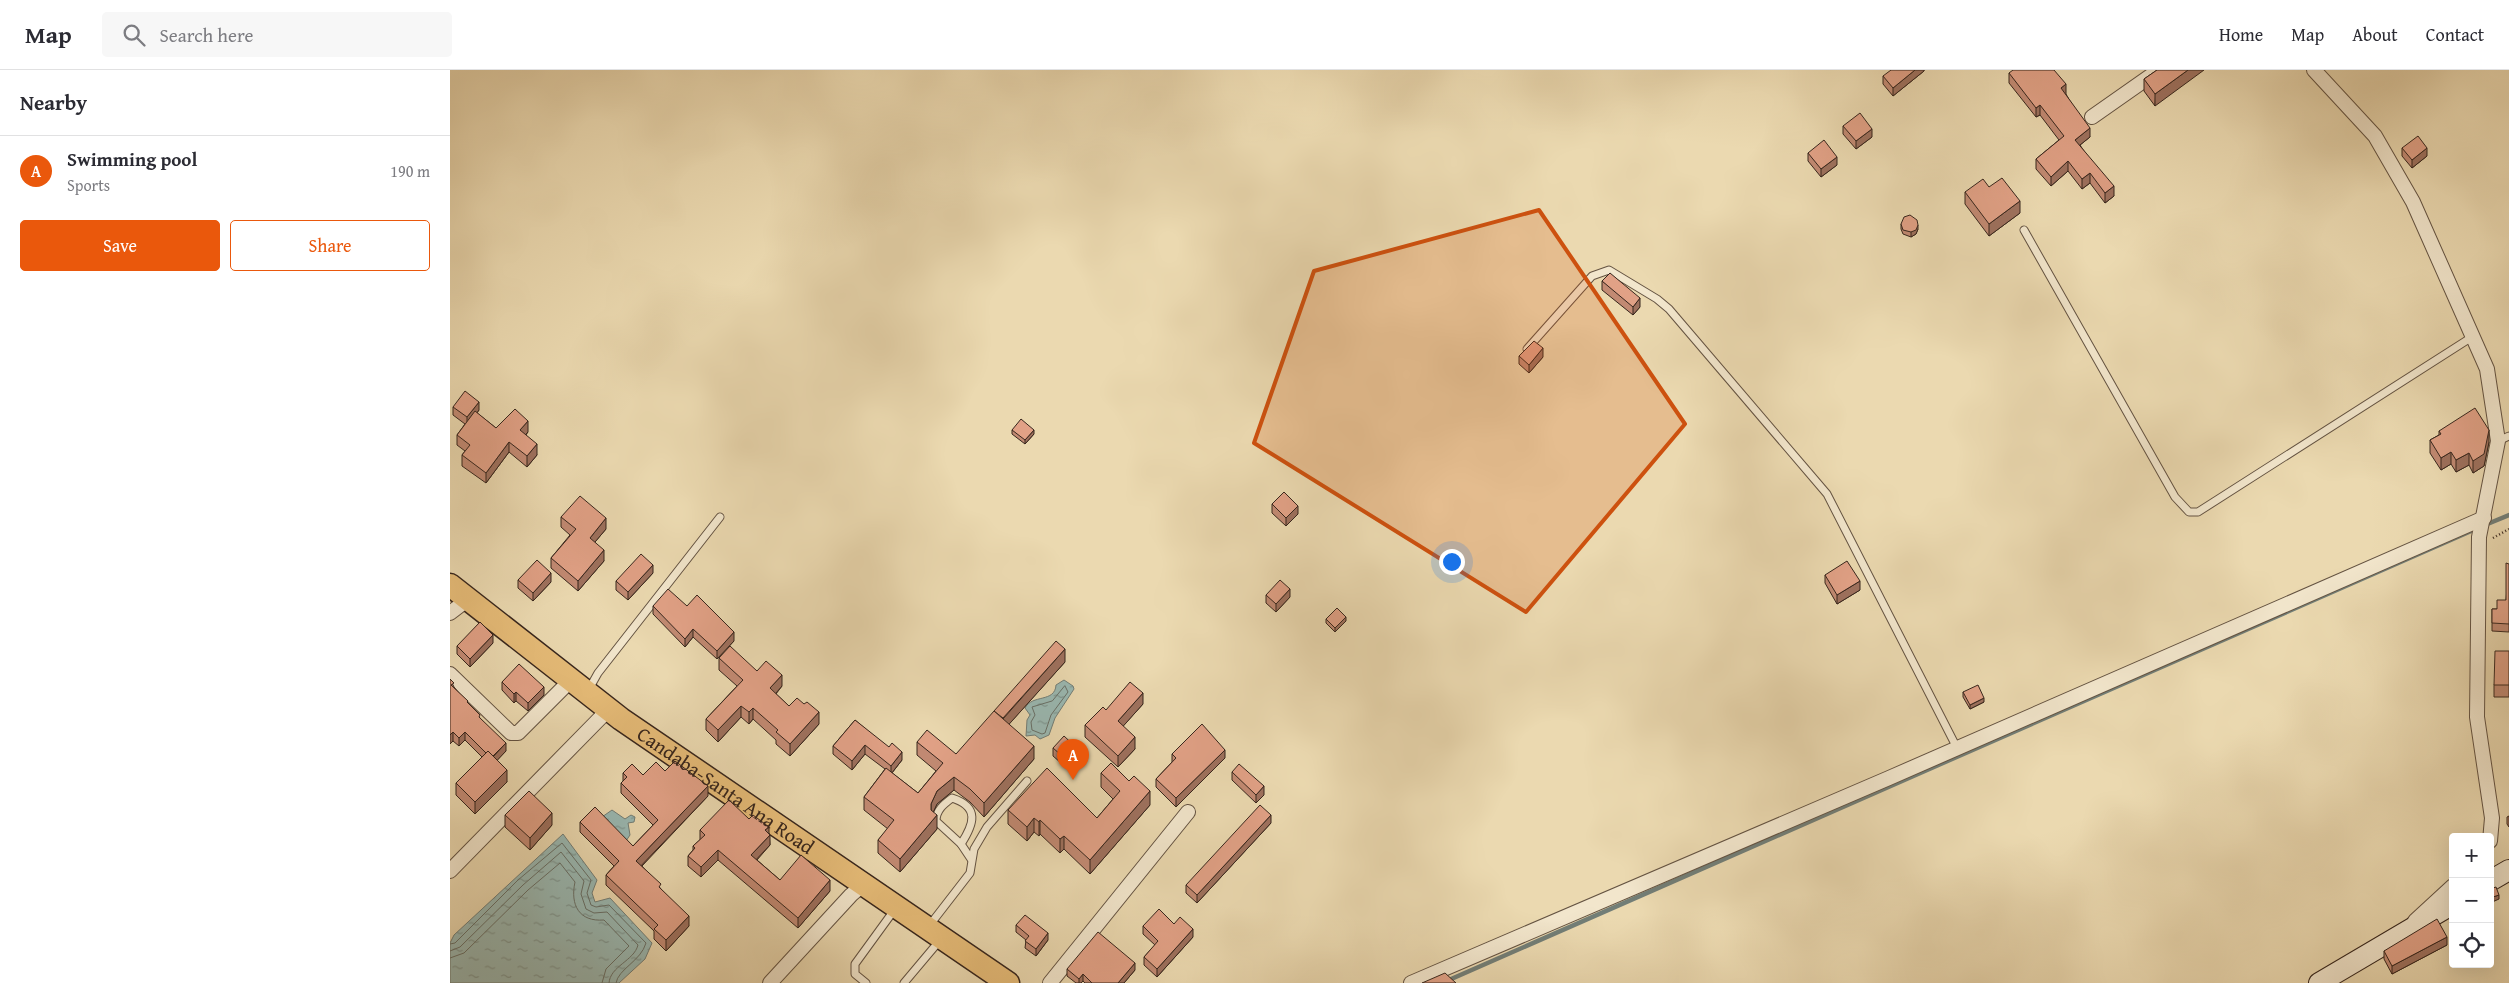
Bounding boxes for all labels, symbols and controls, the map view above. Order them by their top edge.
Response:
search box [102,12,452,57]
text: Map [25,17,72,52]
icon: search [120,21,148,49]
text: Search here [160,21,253,49]
text: Home [2219,21,2263,48]
text: Map [2291,21,2324,48]
text: About [2352,21,2398,48]
text: Contact [2426,21,2484,48]
text: Nearby [20,87,87,118]
text: Swimming pool [67,145,197,173]
text: A [31,159,41,183]
text: 190 m [390,159,430,183]
text: Sports [67,173,110,197]
button: Save [20,220,220,271]
button: Share [230,220,430,271]
your location [1439,549,1465,575]
street label: Candaba-Santa Ana Road [632,719,821,861]
pin: A [1057,739,1089,780]
map controls [2449,833,2494,968]
button: + [2449,833,2494,878]
button: − [2449,878,2494,923]
button: locate [2449,923,2494,968]

